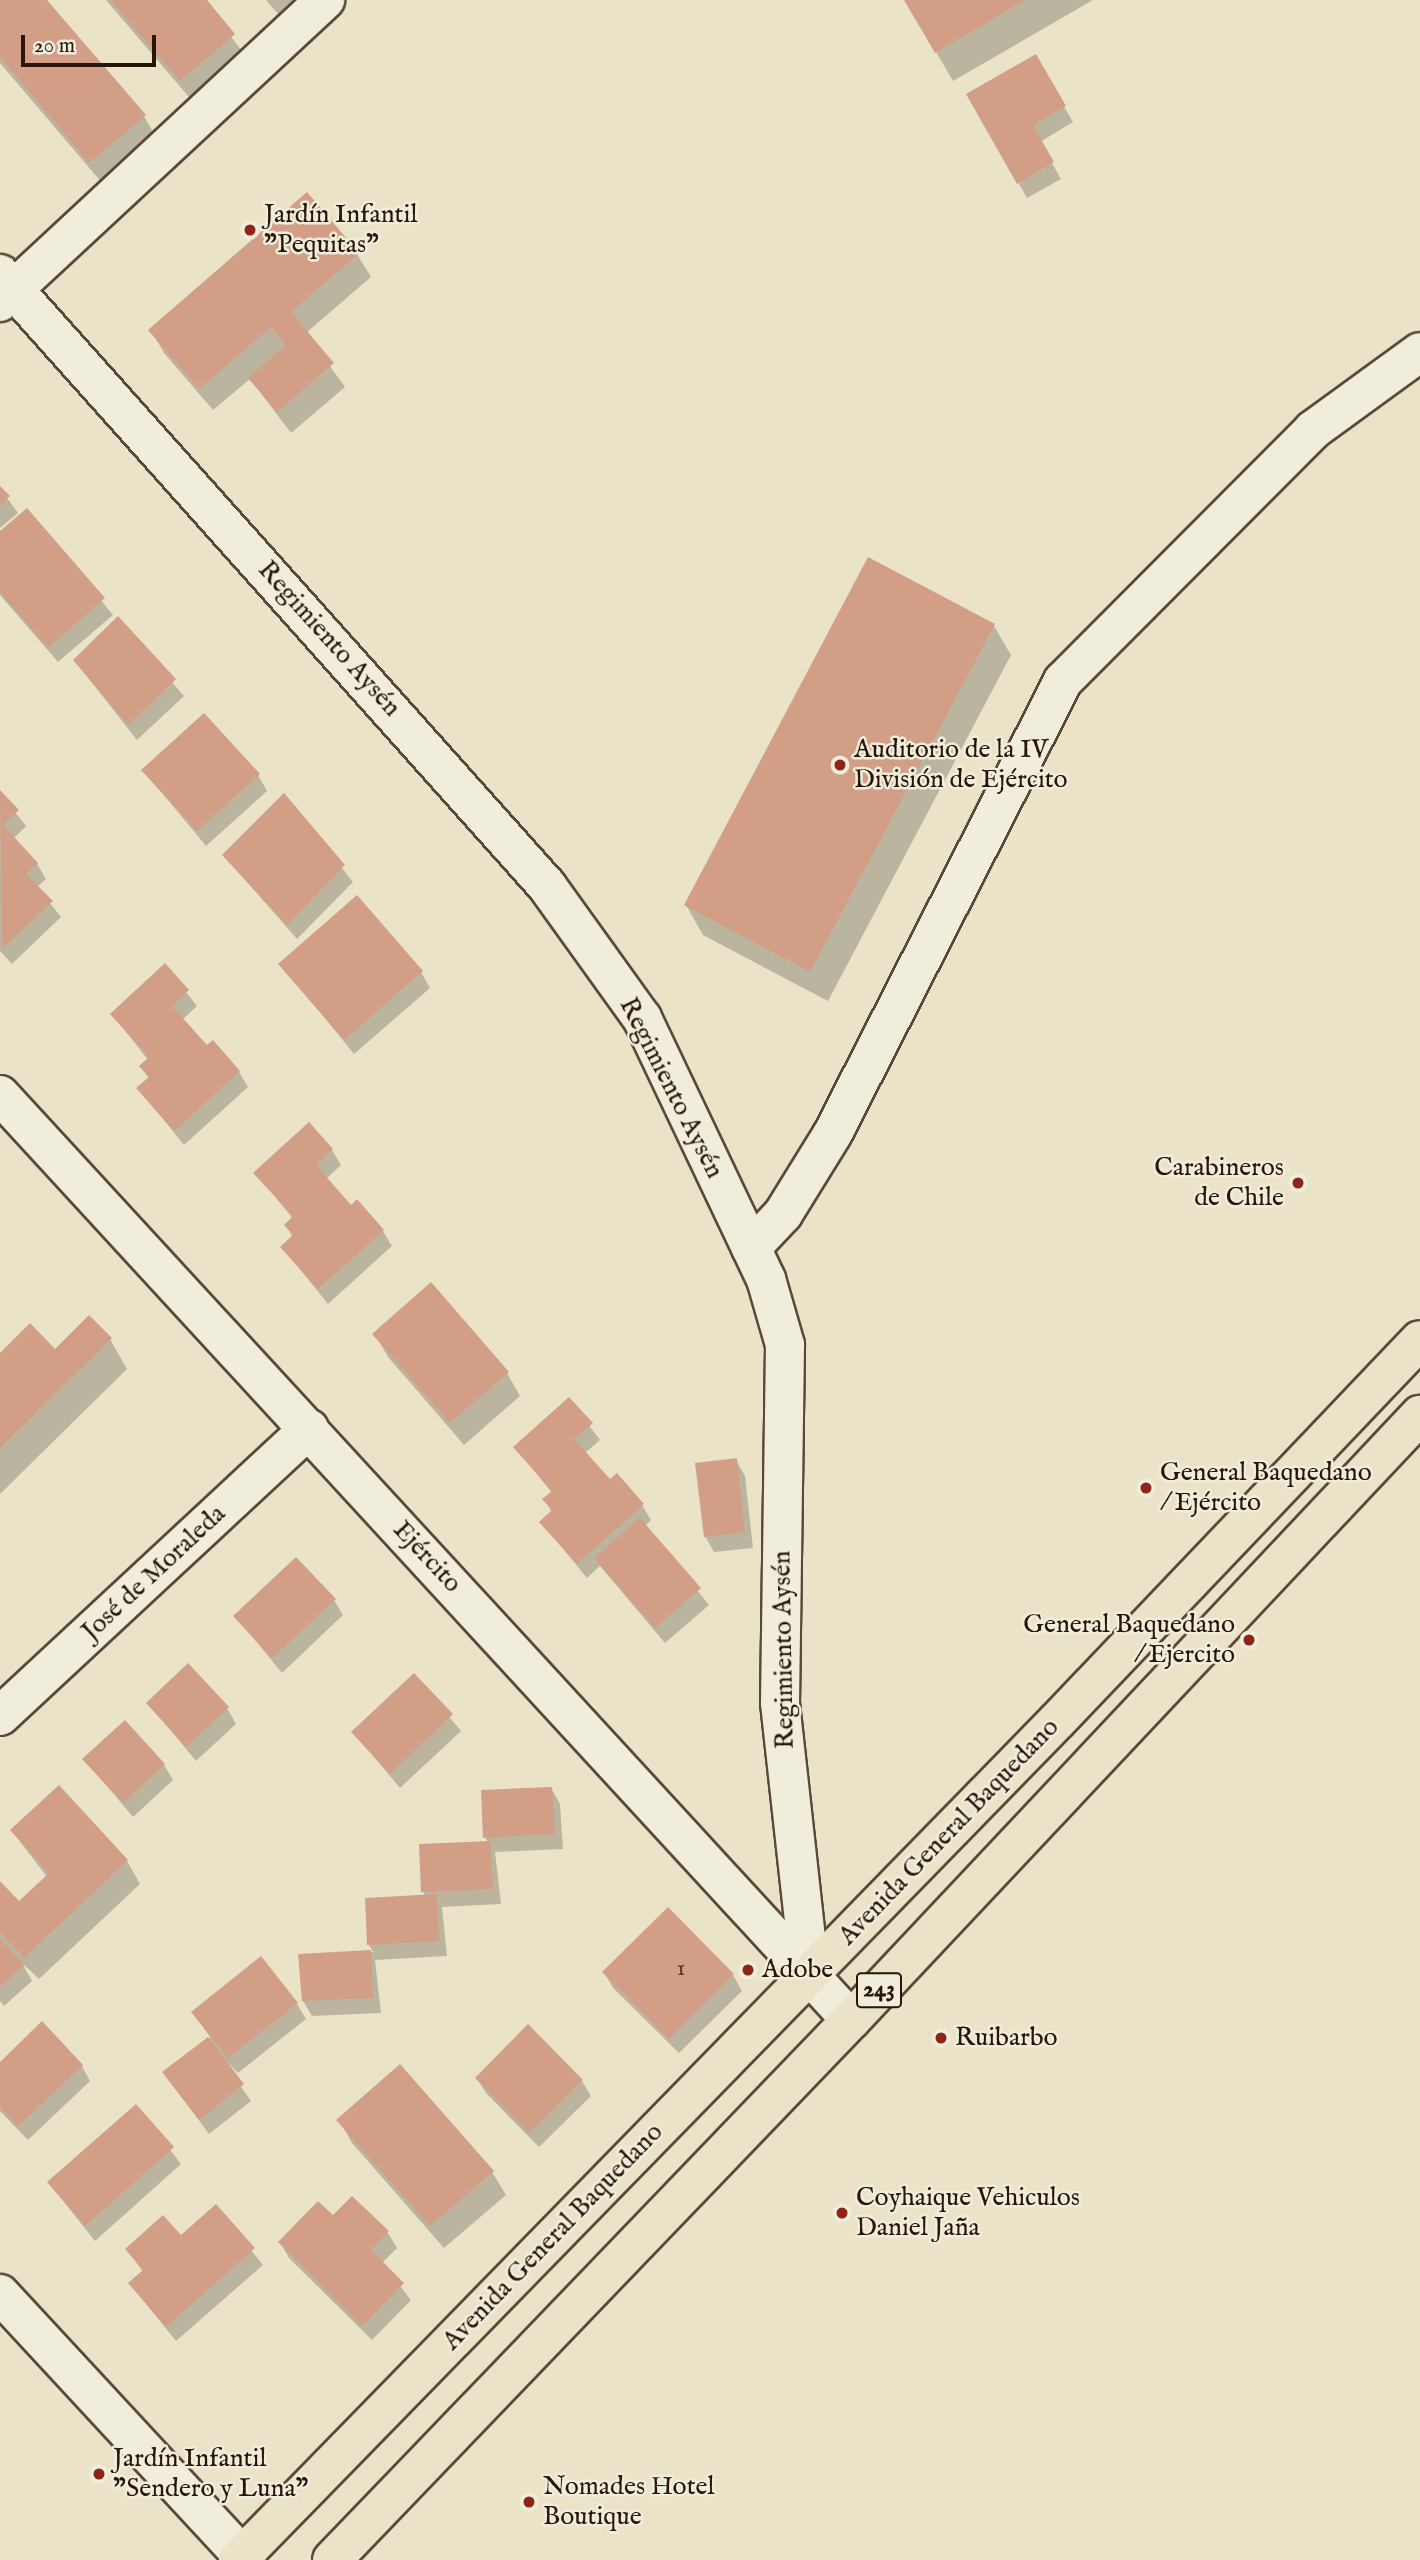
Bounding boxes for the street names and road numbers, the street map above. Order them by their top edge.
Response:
street label: Regimiento Aysén [251,555,407,723]
street label: Regimiento Aysén [612,992,730,1184]
street label: José de Moraleda [76,1498,232,1648]
street label: Ejército [386,1515,468,1599]
street label: Regimiento Aysén [767,1550,801,1750]
street label: Avenida General Baquedano [832,1712,1066,1952]
road number: 243 [854,1969,903,2010]
street label: Avenida General Baquedano [436,2117,670,2357]

